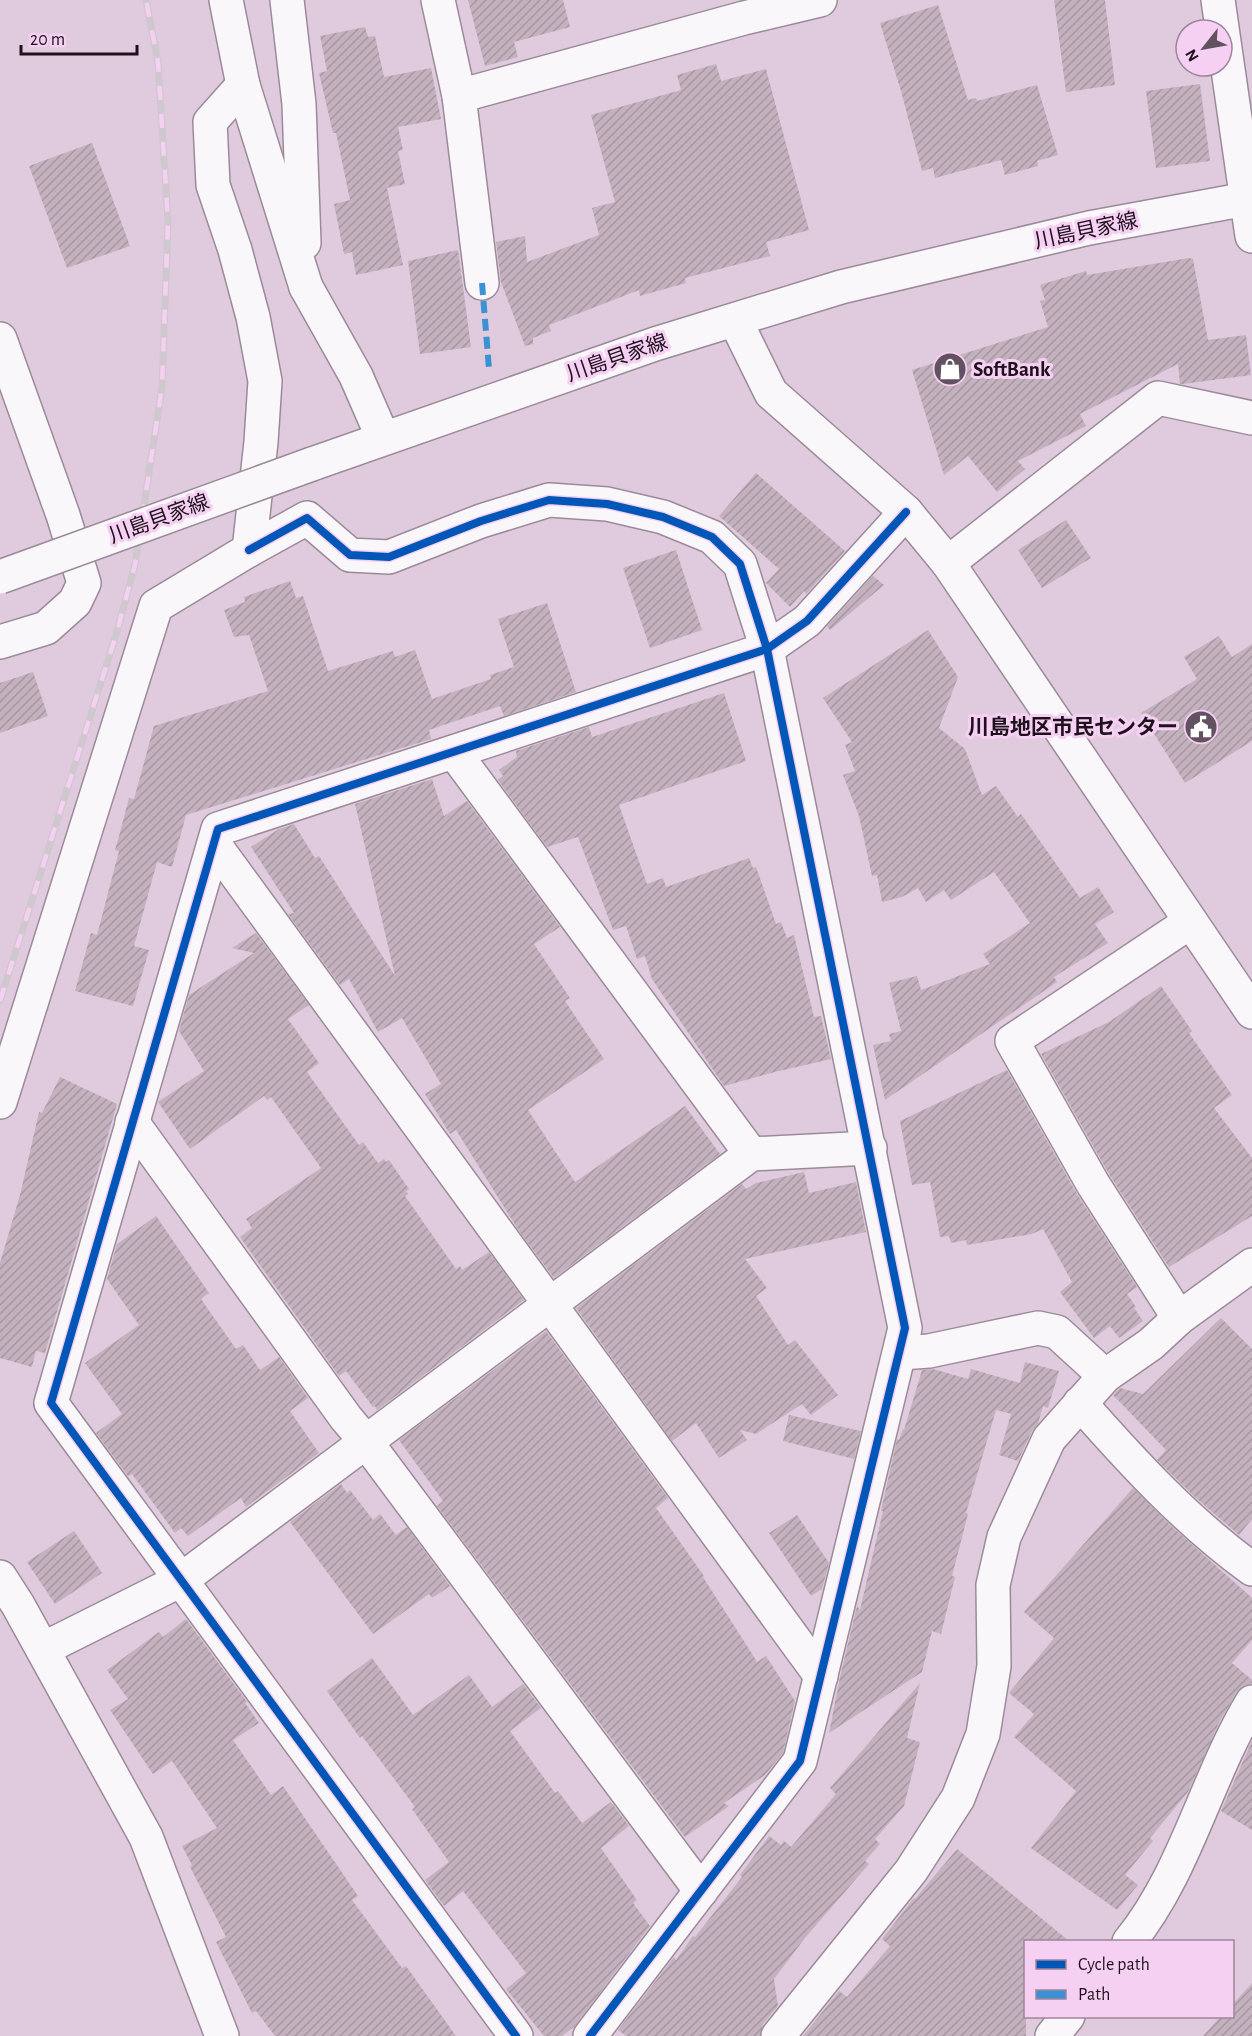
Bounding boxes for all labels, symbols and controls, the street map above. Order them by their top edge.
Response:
scale bar [21,18,136,56]
north arrow [1174,18,1234,78]
text: 20 m [30,31,65,49]
text: N [1182,46,1202,64]
street label: 川島貝家線 [1032,209,1140,252]
street label: 川島貝家線 [564,330,670,385]
shop icon: SoftBank [932,351,968,387]
place label: SoftBank [973,359,1051,380]
street label: 川島貝家線 [106,490,212,547]
public building icon: 川島地区市民センター [1183,709,1219,745]
place label: 川島地区市民センター [968,716,1178,738]
legend [1024,1940,1234,2018]
text: Cycle path [1078,1956,1150,1974]
text: Path [1078,1986,1110,2004]

